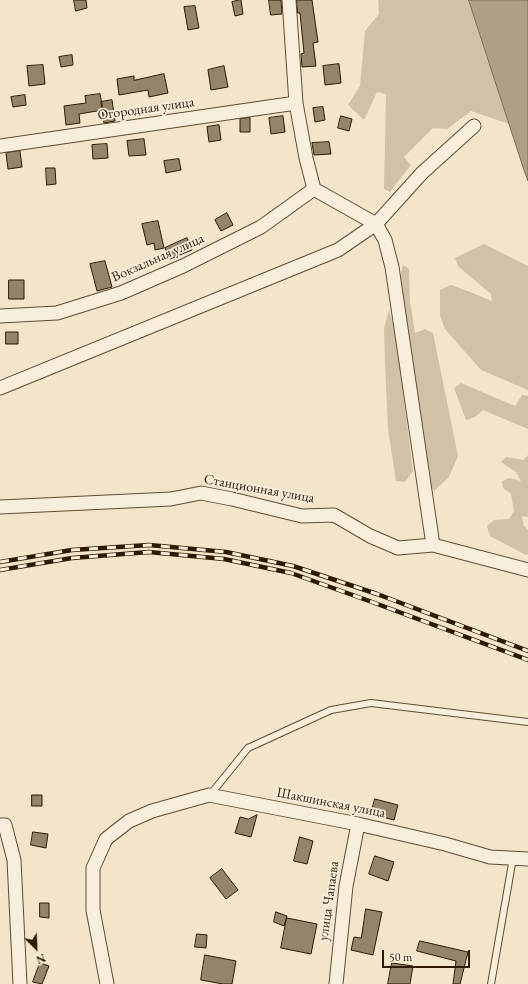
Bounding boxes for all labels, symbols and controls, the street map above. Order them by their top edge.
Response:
street label: Огородная улица [97,94,195,124]
street label: Вокзальная улица [109,230,207,286]
street label: Станционная улица [202,471,316,507]
street label: Шакшинская улица [275,784,387,822]
street label: улица Чапаева [315,860,343,942]
north arrow [16,928,56,968]
scale bar [384,942,472,968]
text: 50 m [389,949,412,965]
text: N [34,951,48,967]

